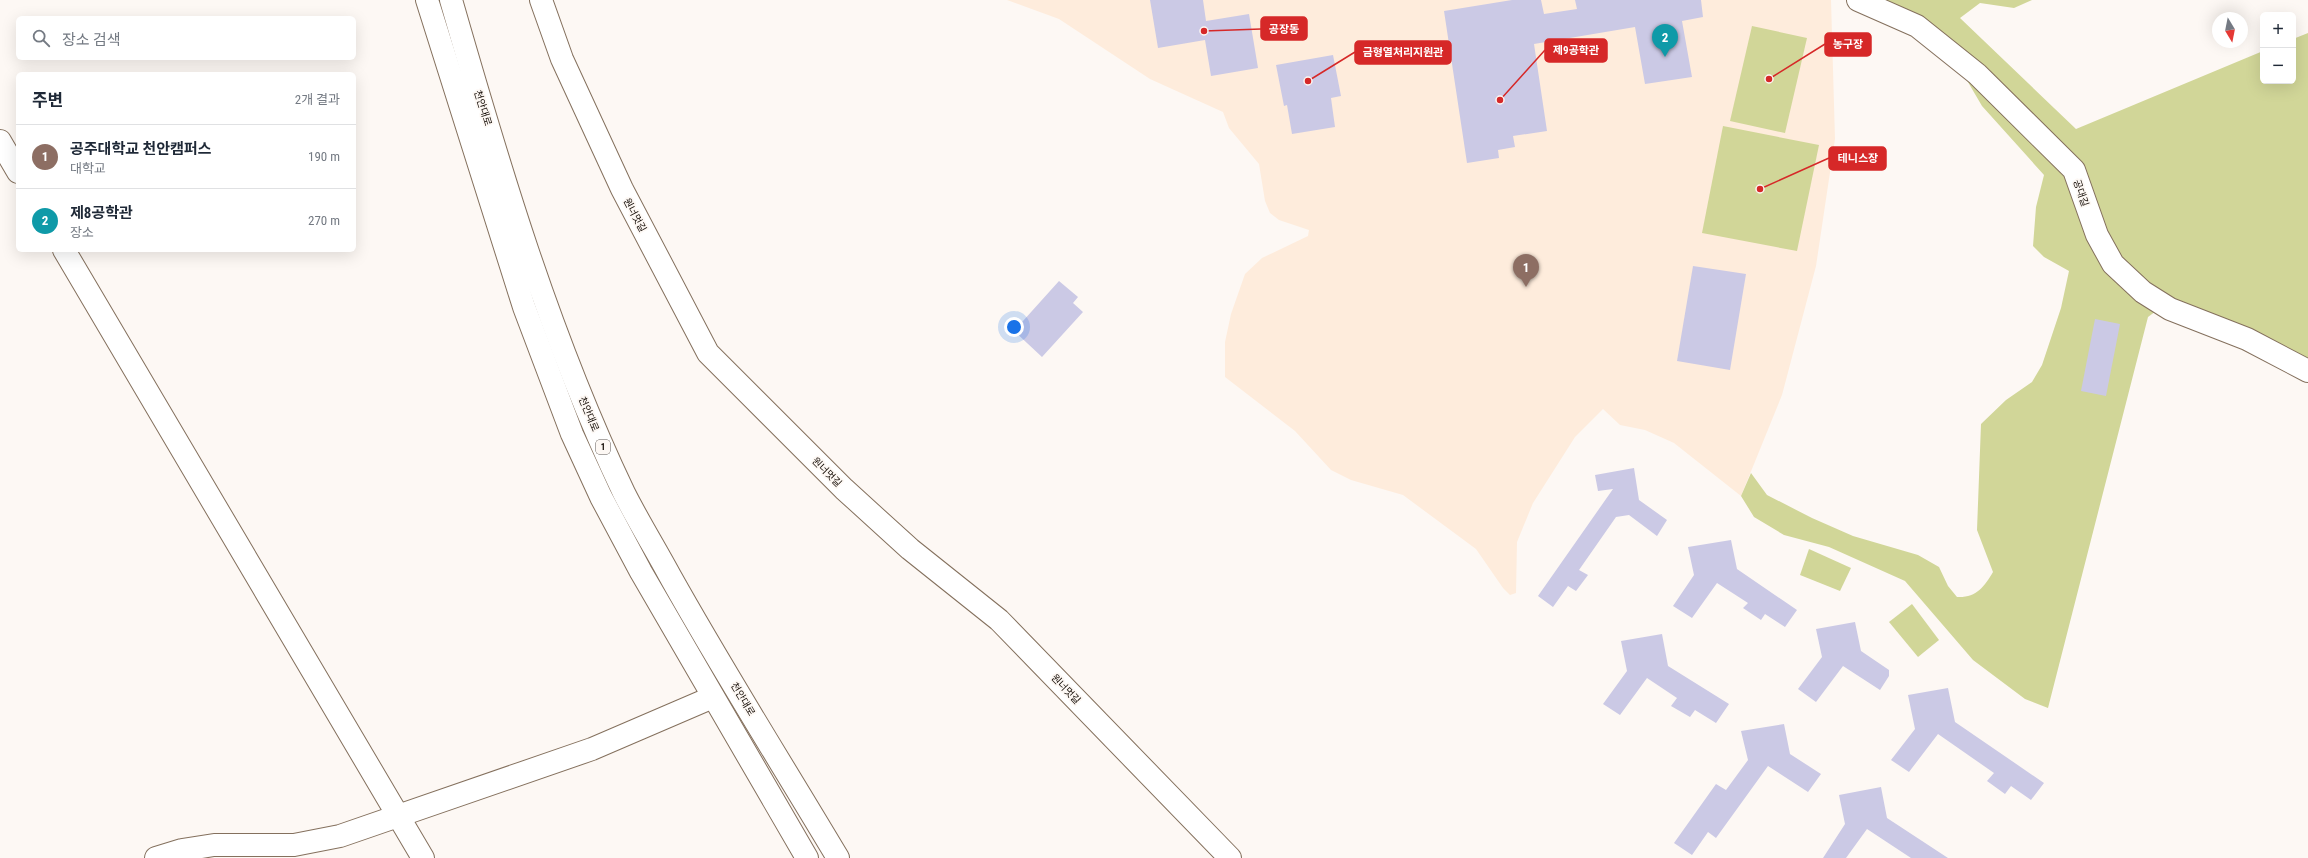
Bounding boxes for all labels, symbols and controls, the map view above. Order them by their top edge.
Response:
north arrow [2212,12,2248,48]
map controls [2260,12,2296,84]
button: + [2260,12,2296,48]
search box [16,16,356,60]
callout: 공장동 [1261,17,1307,40]
text: 공장동 [1269,23,1299,36]
pin: 2 [1652,24,1678,57]
icon: search [30,27,52,49]
text: 장소 검색 [62,31,121,49]
callout: 농구장 [1825,33,1871,56]
text: 농구장 [1833,38,1863,51]
callout: 제9공학관 [1545,39,1607,62]
callout: 금형열처리지원관 [1355,41,1451,64]
text: 제9공학관 [1553,44,1599,57]
text: 금형열처리지원관 [1363,46,1443,59]
button: − [2260,48,2296,84]
street label: 천안대로 [472,89,494,127]
text: 주변 [32,90,63,110]
text: 2개 결과 [295,92,340,107]
text: 공주대학교 천안캠퍼스 [70,140,211,158]
callout: 테니스장 [1829,147,1886,170]
text: 1 [42,149,48,164]
text: 190 m [308,149,340,164]
text: 테니스장 [1838,152,1878,165]
text: 대학교 [70,161,106,176]
street label: 공대길 [2071,178,2091,208]
street label: 원너멋길 [622,196,648,234]
text: 제8공학관 [70,204,133,222]
text: 2 [42,213,48,228]
text: 270 m [308,213,340,228]
text: 장소 [70,225,94,240]
pin: 1 [1513,254,1539,287]
your location [1004,317,1024,337]
street label: 천안대로 [577,395,601,433]
road number: 1 [596,440,610,454]
street label: 원너멋길 [810,455,844,489]
street label: 원너멋길 [1049,672,1083,706]
street label: 천안대로 [729,680,757,718]

